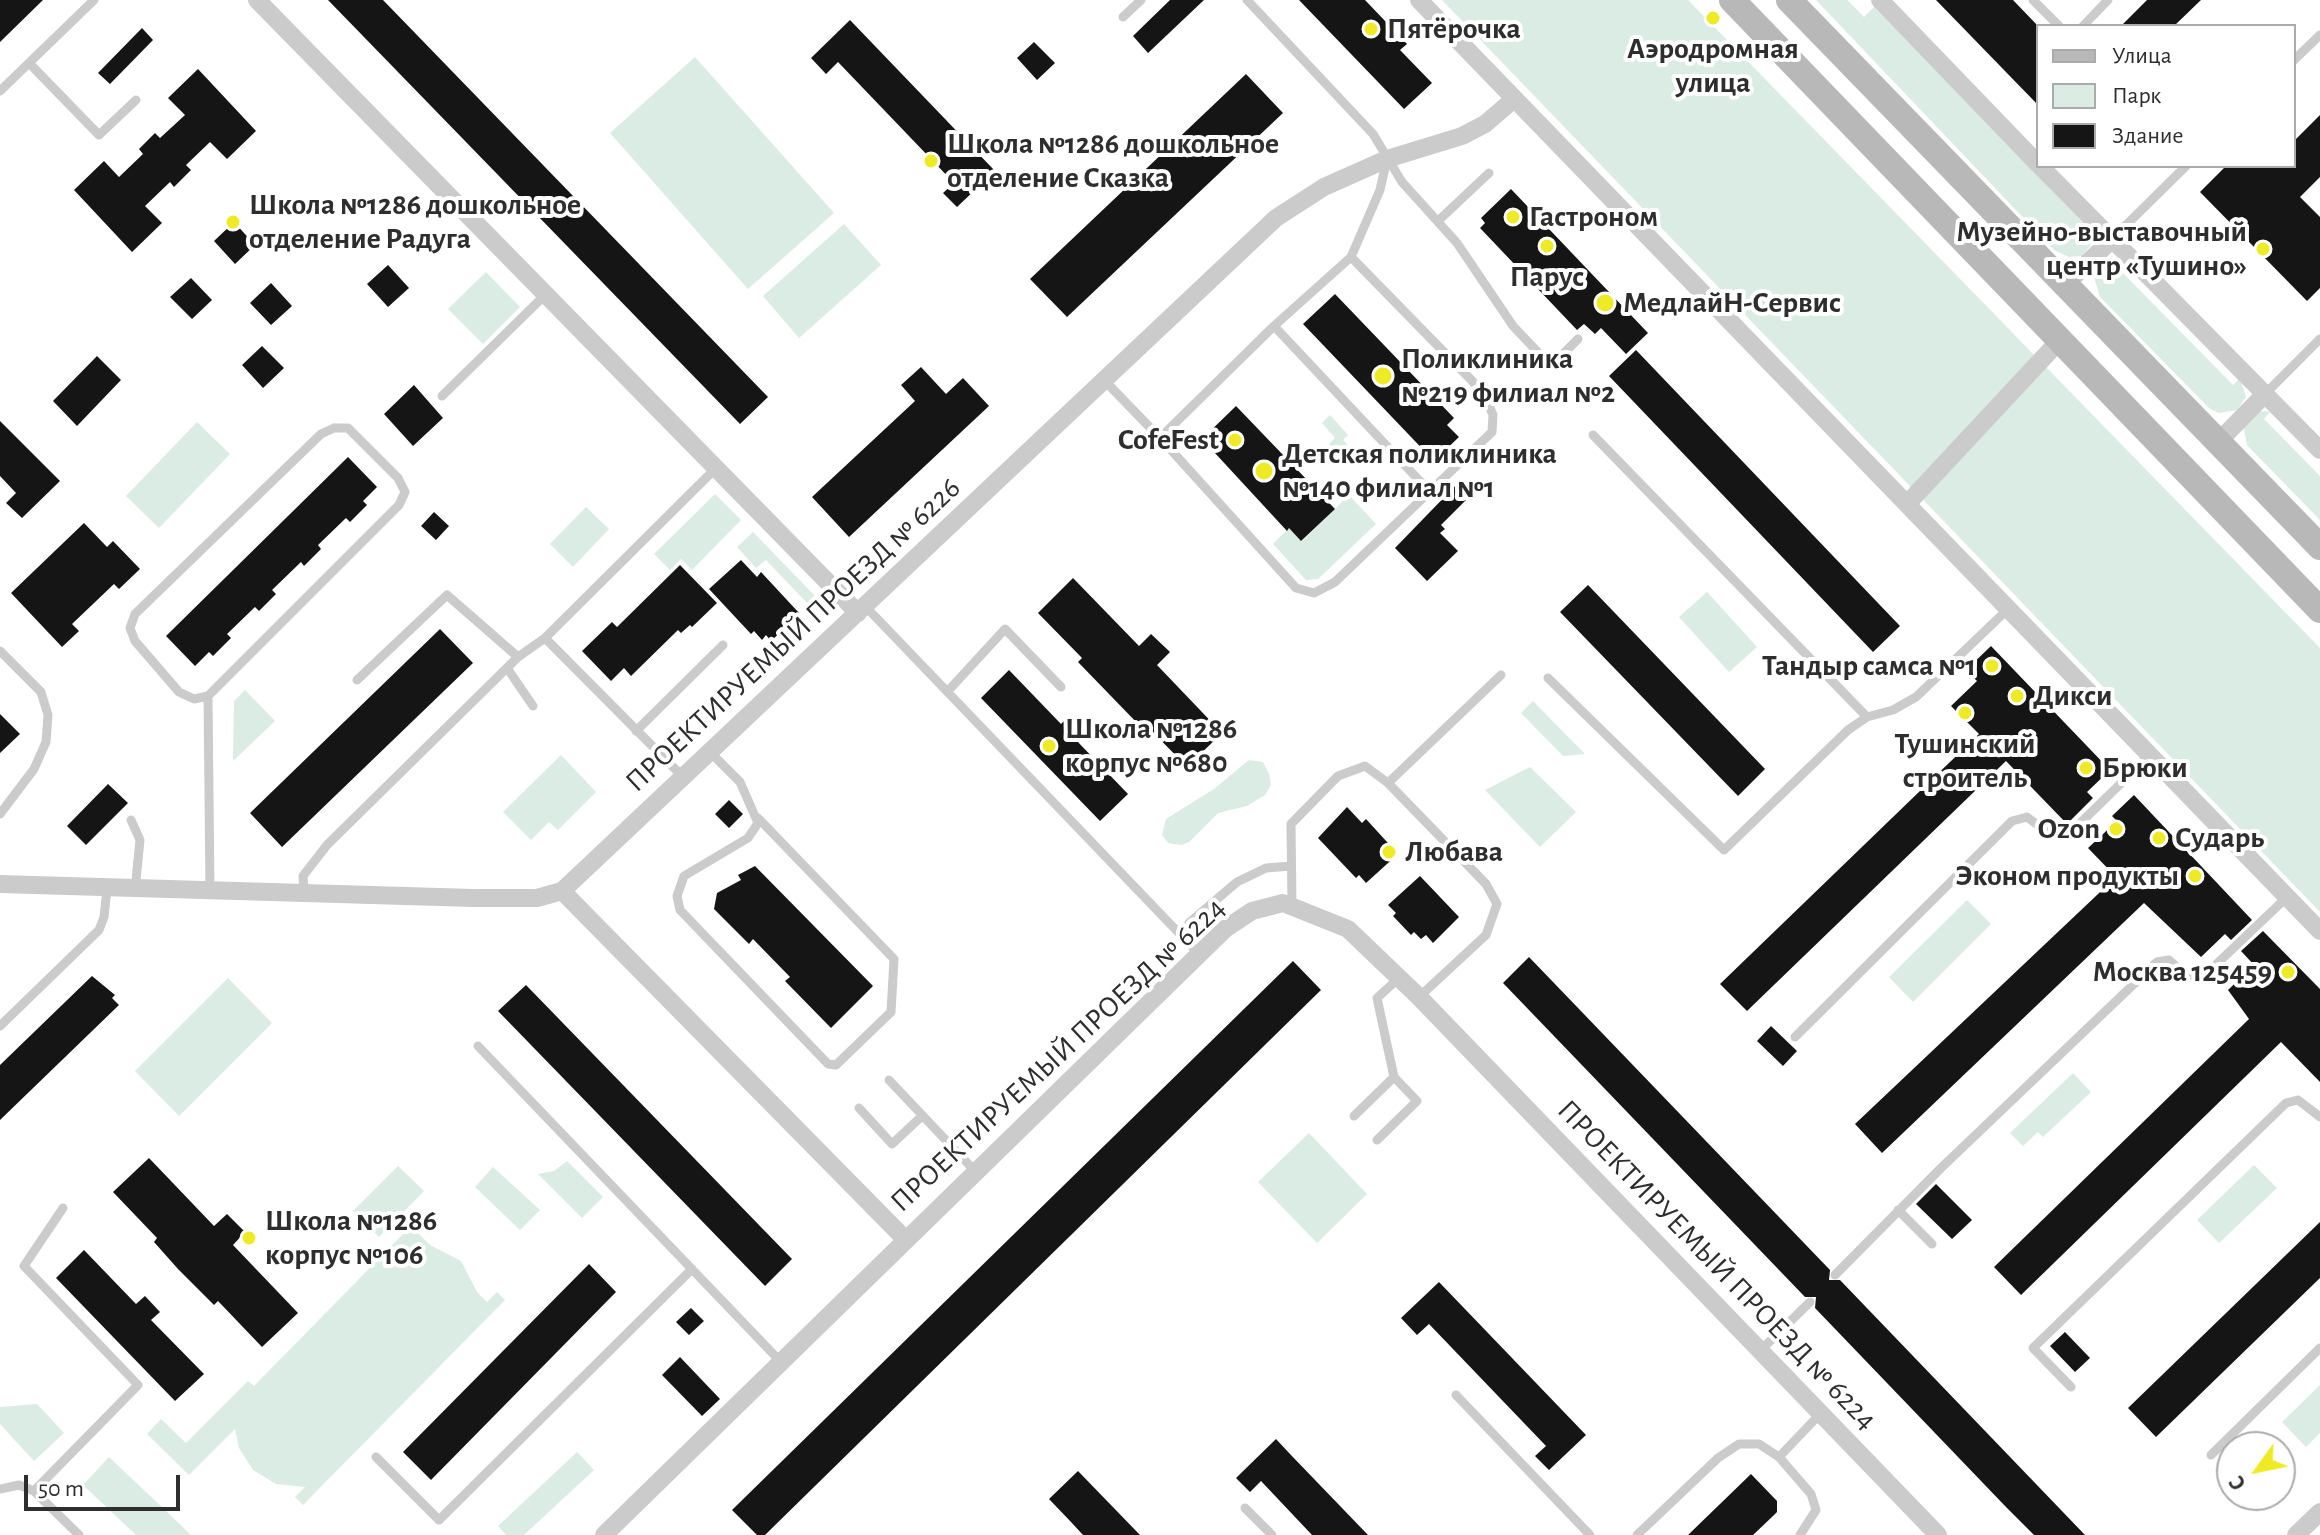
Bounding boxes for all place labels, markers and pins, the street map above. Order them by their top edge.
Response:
marker: Аэродромная улица [1704,9,1722,27]
place label: Пятёрочка [1387,11,1521,47]
marker: Пятёрочка [1362,20,1380,38]
place label: Аэродромная улица [1627,31,1799,102]
place label: Школа №1286 дошкольное отделение Сказка [947,126,1279,196]
marker: Школа №1286 дошкольное отделение Сказка [922,152,940,170]
place label: Школа №1286 дошкольное отделение Радуга [249,187,581,258]
place label: Гастроном [1529,199,1658,235]
marker: Гастроном [1504,208,1522,226]
marker: Школа №1286 дошкольное отделение Радуга [224,213,242,231]
place label: Музейно-выставочный центр «Тушино» [1956,214,2247,284]
marker: Парус [1538,237,1556,255]
marker: Музейно-выставочный центр «Тушино» [2254,240,2272,258]
place label: Парус [1510,259,1584,295]
place label: МедлайН-Сервис [1623,285,1841,321]
marker: МедлайН-Сервис [1594,292,1616,314]
place label: Поликлиника №219 филиал №2 [1401,341,1615,412]
marker: Поликлиника №219 филиал №2 [1372,365,1394,387]
place label: CofeFest [1118,422,1219,458]
marker: CofeFest [1226,431,1244,449]
place label: Детская поликлиника №140 филиал №1 [1282,436,1557,506]
marker: Детская поликлиника №140 филиал №1 [1253,460,1275,482]
place label: Тандыр самса №1 [1762,648,1976,684]
marker: Тандыр самса №1 [1983,657,2001,675]
place label: Дикси [2033,678,2113,714]
marker: Дикси [2008,687,2026,705]
marker: Тушинский строитель [1956,704,1974,722]
place label: Школа №1286 корпус №680 [1065,711,1237,782]
place label: Тушинский строитель [1895,726,2035,796]
marker: Школа №1286 корпус №680 [1040,737,1058,755]
place label: Брюки [2102,750,2188,786]
marker: Брюки [2077,759,2095,777]
place label: Ozon [2038,811,2100,847]
marker: Ozon [2107,820,2125,838]
place label: Сударь [2175,820,2264,856]
marker: Сударь [2150,829,2168,847]
place label: Любава [1405,834,1503,870]
marker: Любава [1380,843,1398,861]
place label: Эконом продукты [1955,858,2179,894]
marker: Эконом продукты [2186,867,2204,885]
place label: Москва 125459 [2093,954,2272,990]
marker: Москва 125459 [2279,963,2297,981]
place label: Школа №1286 корпус №106 [265,1203,437,1274]
marker: Школа №1286 корпус №106 [240,1229,258,1247]

